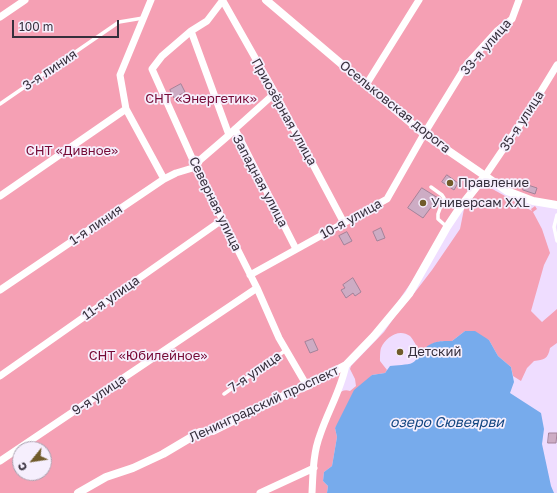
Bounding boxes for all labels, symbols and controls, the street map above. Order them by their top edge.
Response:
scale bar [14,12,121,38]
street label: 33-я улица [458,16,514,78]
text: 100 m [19,19,53,34]
street label: 3-я линия [20,46,80,94]
street label: Приозёрная улица [248,56,320,168]
street label: Осельковская дорога [337,58,453,156]
street label: 35-я улица [497,88,547,154]
park label: СНТ «Энергетик» [145,91,257,107]
street label: Западная улица [229,132,291,230]
park label: СНТ «Дивное» [26,143,118,159]
street label: Северная улица [185,154,245,254]
place label: Правление [458,175,529,191]
marker: Правление [445,178,455,188]
place label: Универсам XXL [431,195,530,211]
street label: 10-я улица [317,196,385,242]
marker: Универсам XXL [418,198,428,208]
street label: 1-я линия [66,202,126,248]
street label: 11-я улица [79,273,143,323]
place label: Детский [408,344,461,360]
marker: Детский [395,347,405,357]
park label: СНТ «Юбилейное» [89,348,207,364]
street label: 7-я улица [226,348,284,396]
street label: Ленинградский проспект [187,362,341,446]
street label: 9-я улица [69,371,129,419]
water label: озеро Сювеярви [390,415,504,431]
north arrow [12,441,52,481]
text: С [14,460,30,473]

